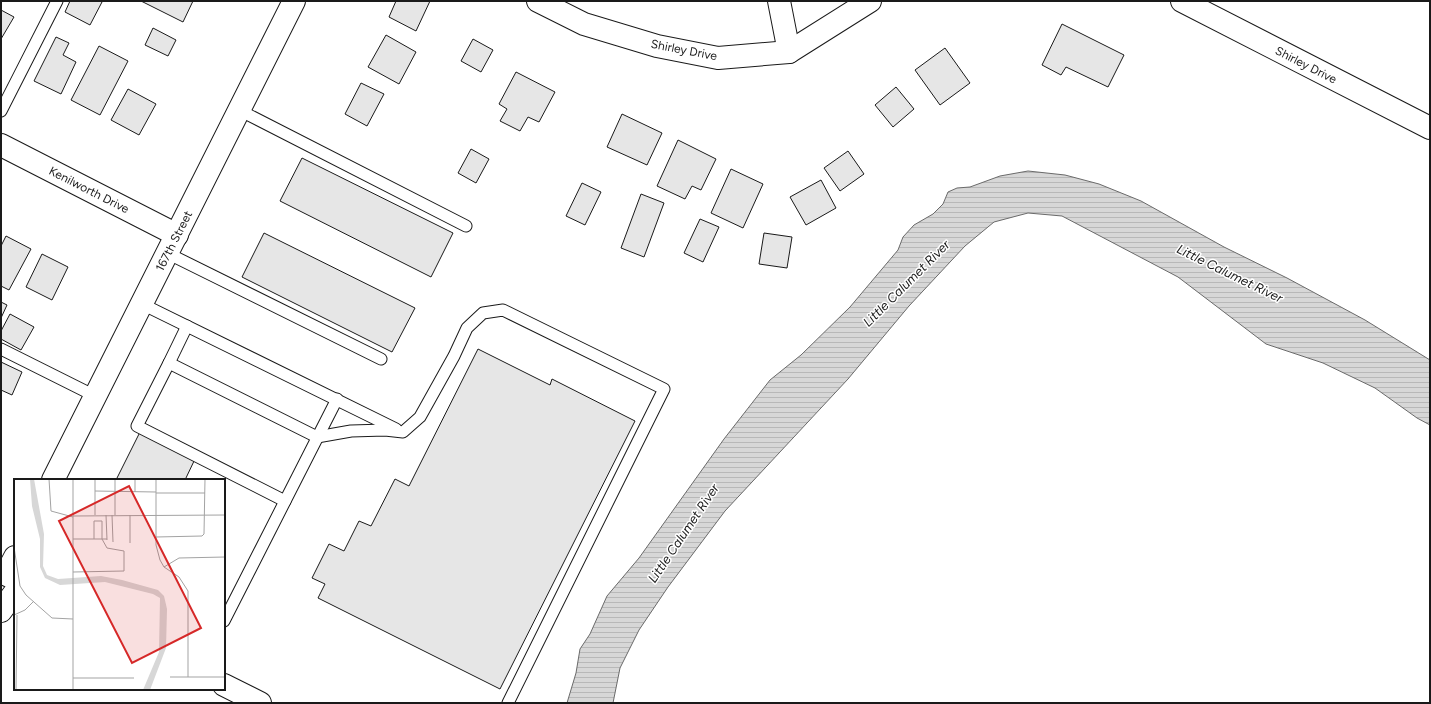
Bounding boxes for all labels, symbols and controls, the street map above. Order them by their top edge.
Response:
street label: Shirley Drive [650,37,719,63]
street label: Shirley Drive [1273,44,1339,87]
street label: Kenilworth Drive [47,164,132,216]
street label: 167th Street [153,208,195,274]
water label: Little Calumet River [860,237,953,330]
water label: Little Calumet River [1174,241,1286,306]
inset map [14,479,225,690]
water label: Little Calumet River [645,481,722,586]

